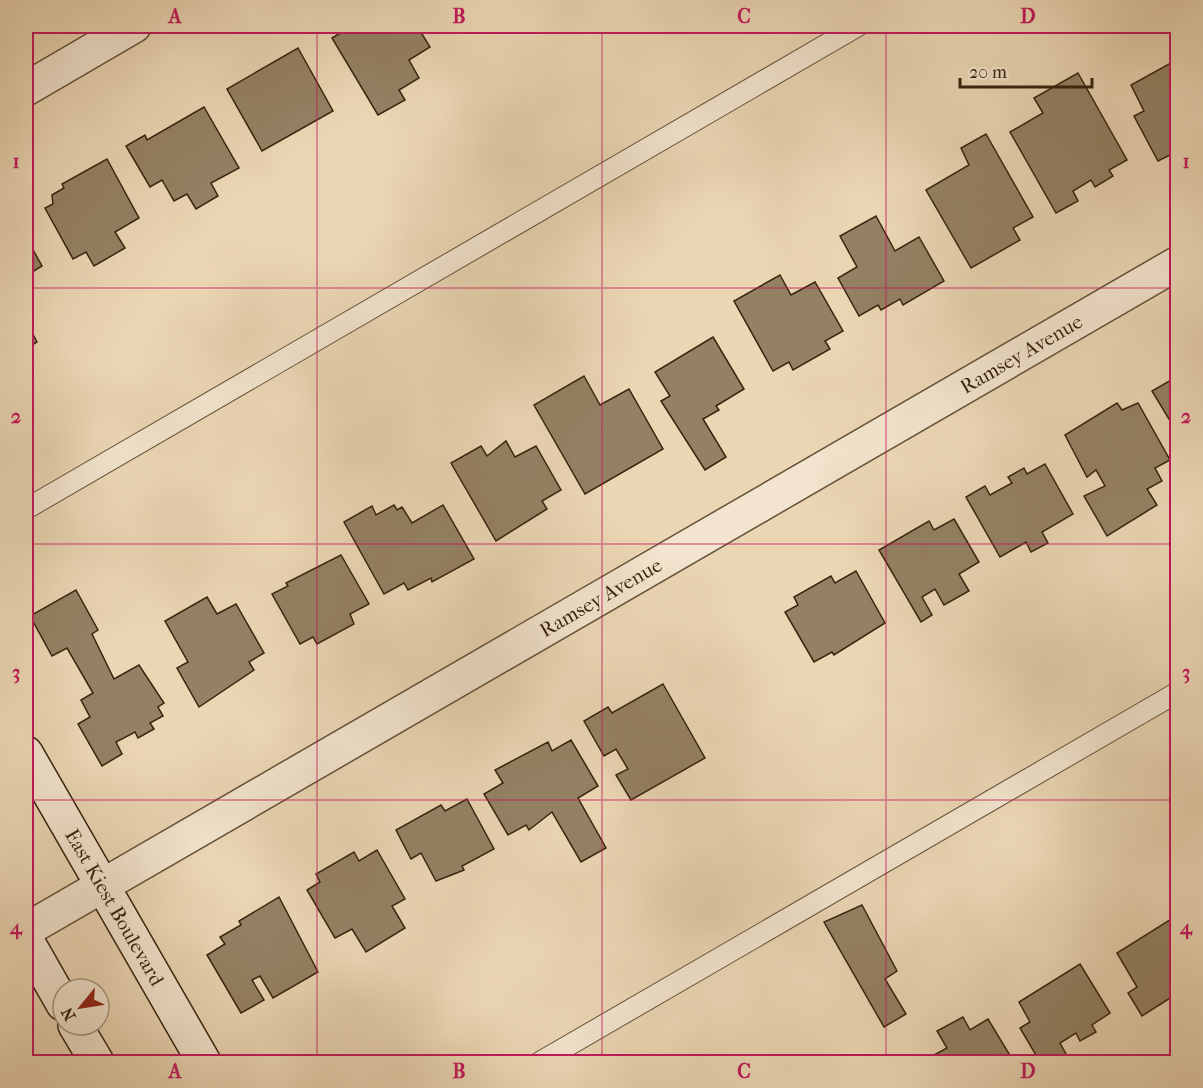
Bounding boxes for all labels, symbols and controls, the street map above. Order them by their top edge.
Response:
text: A [167,5,183,28]
text: B [452,5,466,28]
text: C [737,5,751,28]
text: D [1020,5,1036,28]
scale bar [960,51,1092,89]
text: 20 m [969,62,1007,83]
text: 1 [12,150,20,173]
text: 1 [1182,150,1190,173]
street label: Ramsey Avenue [956,309,1086,398]
text: 2 [11,405,21,428]
text: 2 [1181,405,1191,428]
street label: Ramsey Avenue [535,553,666,642]
text: 3 [12,661,20,684]
text: 3 [1182,661,1190,684]
street label: East Kiest Boulevard [61,825,170,991]
text: 4 [9,916,23,940]
text: 4 [1179,916,1193,940]
north arrow [51,977,111,1037]
text: N [57,1003,80,1024]
text: A [167,1060,183,1083]
text: B [452,1060,466,1083]
text: C [737,1060,751,1083]
text: D [1020,1060,1036,1083]

